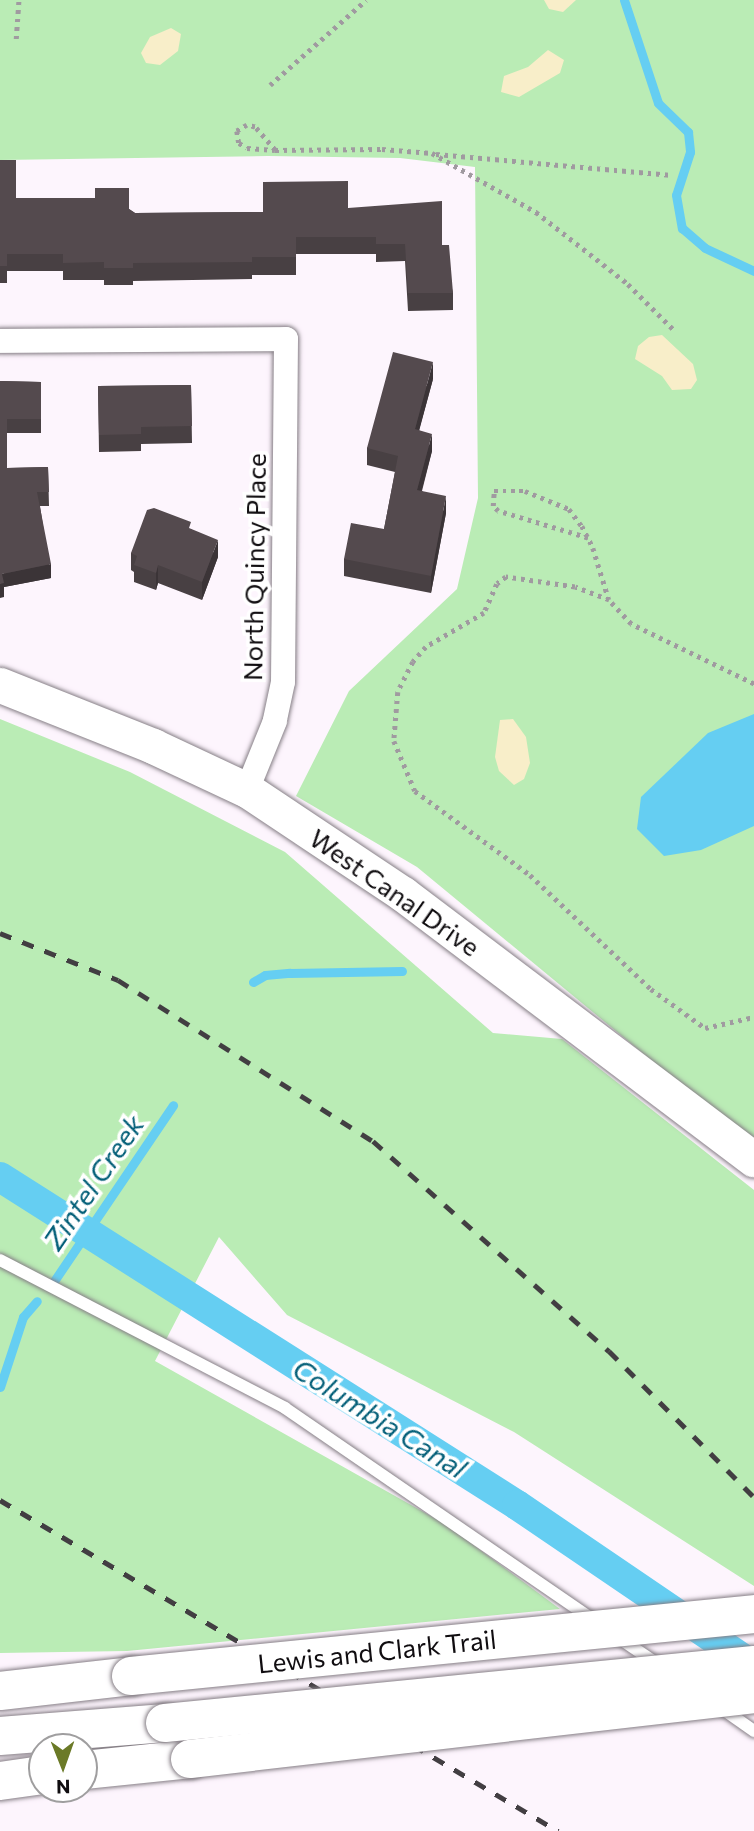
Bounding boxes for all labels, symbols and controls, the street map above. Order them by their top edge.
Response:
street label: North Quincy Place [236,453,272,681]
street label: West Canal Drive [304,822,486,962]
water label: Zintel Creek [36,1108,150,1256]
water label: Columbia Canal [287,1351,473,1485]
street label: Lewis and Clark Trail [256,1623,498,1679]
north arrow [28,1733,98,1803]
text: N [56,1776,71,1799]

